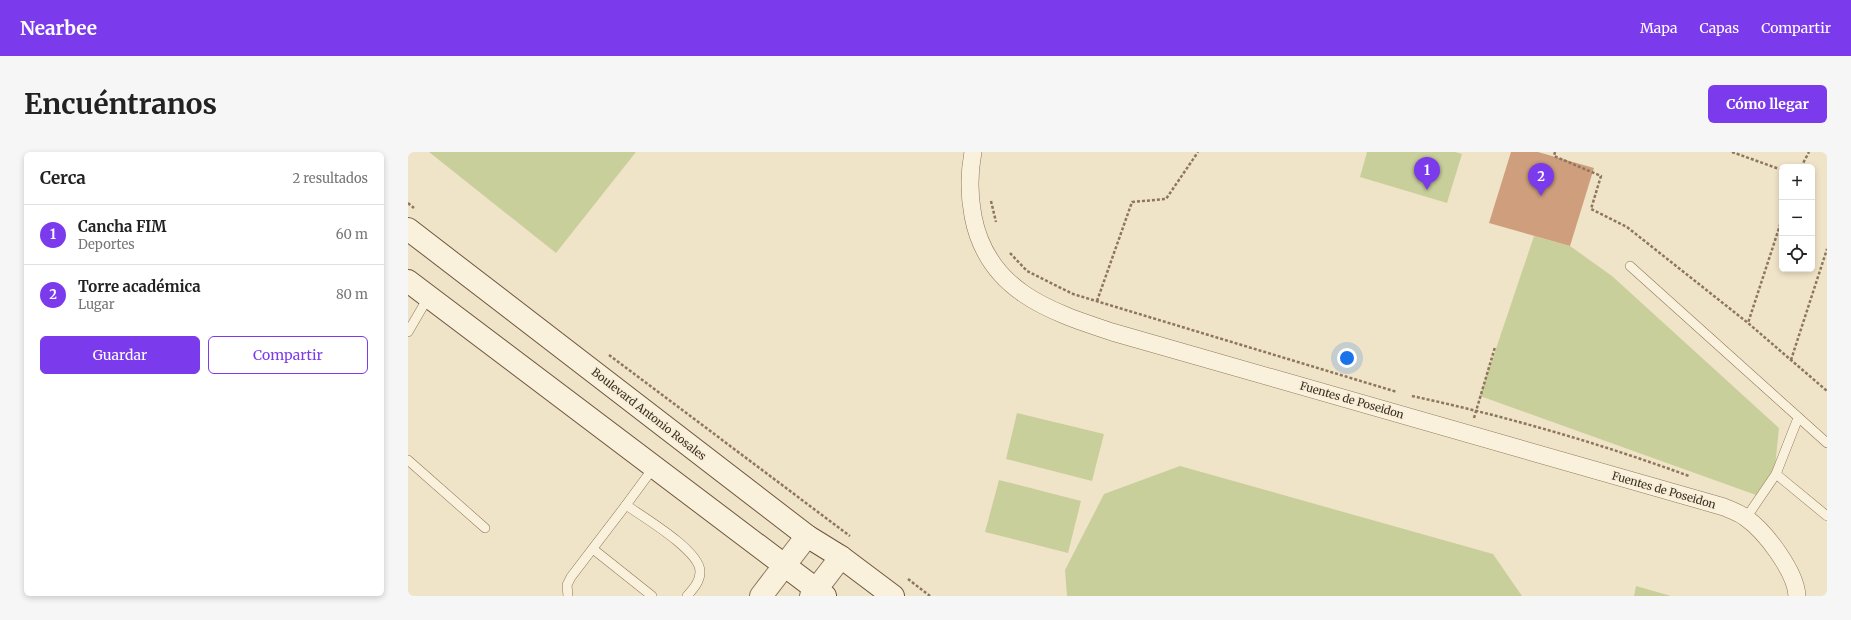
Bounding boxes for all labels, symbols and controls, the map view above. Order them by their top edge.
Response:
text: Nearbee [20,16,97,40]
text: Mapa [1640,19,1677,37]
text: Capas [1699,19,1739,37]
text: Compartir [1761,19,1831,37]
button: Cómo llegar [1708,85,1827,123]
text: Encuéntranos [24,86,217,122]
pin: 1 [1414,157,1440,190]
pin: 2 [1528,163,1554,196]
map controls [1779,164,1815,272]
button: + [1779,164,1815,200]
text: Cerca [40,167,86,189]
text: 2 resultados [292,170,368,187]
button: − [1779,200,1815,236]
text: Cancha FIM [78,217,166,236]
text: 1 [50,226,56,243]
text: 60 m [336,226,368,243]
text: Deportes [78,236,135,253]
button: locate [1779,236,1815,272]
text: Torre académica [78,277,201,296]
text: 2 [49,286,57,303]
text: 80 m [336,286,368,303]
text: Lugar [78,296,115,313]
button: Guardar [40,336,200,374]
button: Compartir [208,336,368,374]
your location [1337,348,1357,368]
street label: Boulevard Antonio Rosales [589,365,709,463]
street label: Fuentes de Poseidon [1298,378,1406,422]
street label: Fuentes de Poseidon [1610,468,1718,512]

